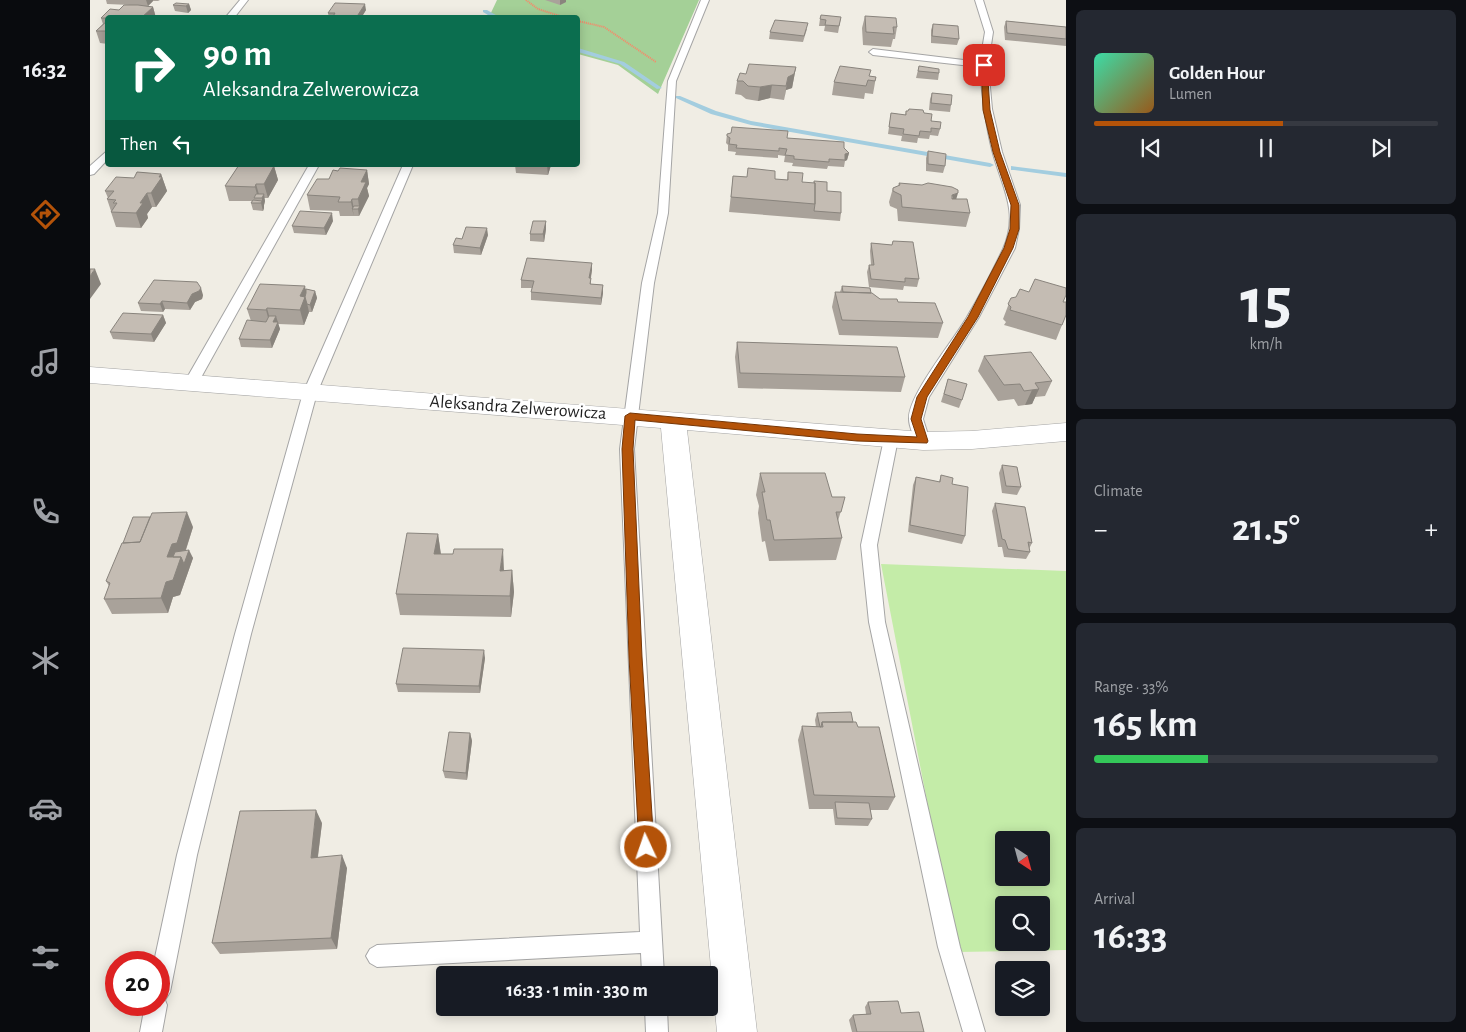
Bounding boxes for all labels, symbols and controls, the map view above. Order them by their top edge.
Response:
icon: right [120,35,185,100]
text: 90 m [203,37,272,72]
pin [963,44,1005,86]
icon: arrive [970,51,998,79]
text: 16:32 [23,59,67,81]
text: Golden Hour [1169,64,1265,83]
text: Aleksandra Zelwerowicza [203,78,420,100]
text: Lumen [1169,86,1212,102]
icon: left [168,130,196,158]
icon: previous [1137,134,1165,162]
icon: pause [1252,134,1280,162]
icon: next [1367,134,1395,162]
text: Then [120,135,158,154]
icon: directions [28,197,63,232]
text: 15 [1240,270,1292,335]
text: km/h [1249,336,1283,352]
icon: music [28,345,63,380]
street label: Aleksandra Zelwerowicza [429,393,607,423]
text: Climate [1094,483,1143,499]
icon: phone [28,494,63,529]
text: 21.5° [1232,510,1300,548]
text: − [1094,516,1107,544]
text: + [1425,516,1438,544]
icon: climate [28,643,63,678]
text: Range · 33% [1094,679,1169,695]
text: 165 km [1094,706,1198,744]
icon: car [28,791,63,826]
position arrow [619,820,671,872]
north arrow [995,831,1050,886]
map controls [995,831,1050,1016]
text: Arrival [1094,891,1135,907]
button: search [995,896,1050,951]
text: 16:33 [1094,918,1168,956]
icon: filters [28,940,63,975]
speed limit sign: 20 [105,951,170,1016]
button: layers [995,961,1050,1016]
text: 16:33 · 1 min · 330 m [506,981,648,1000]

